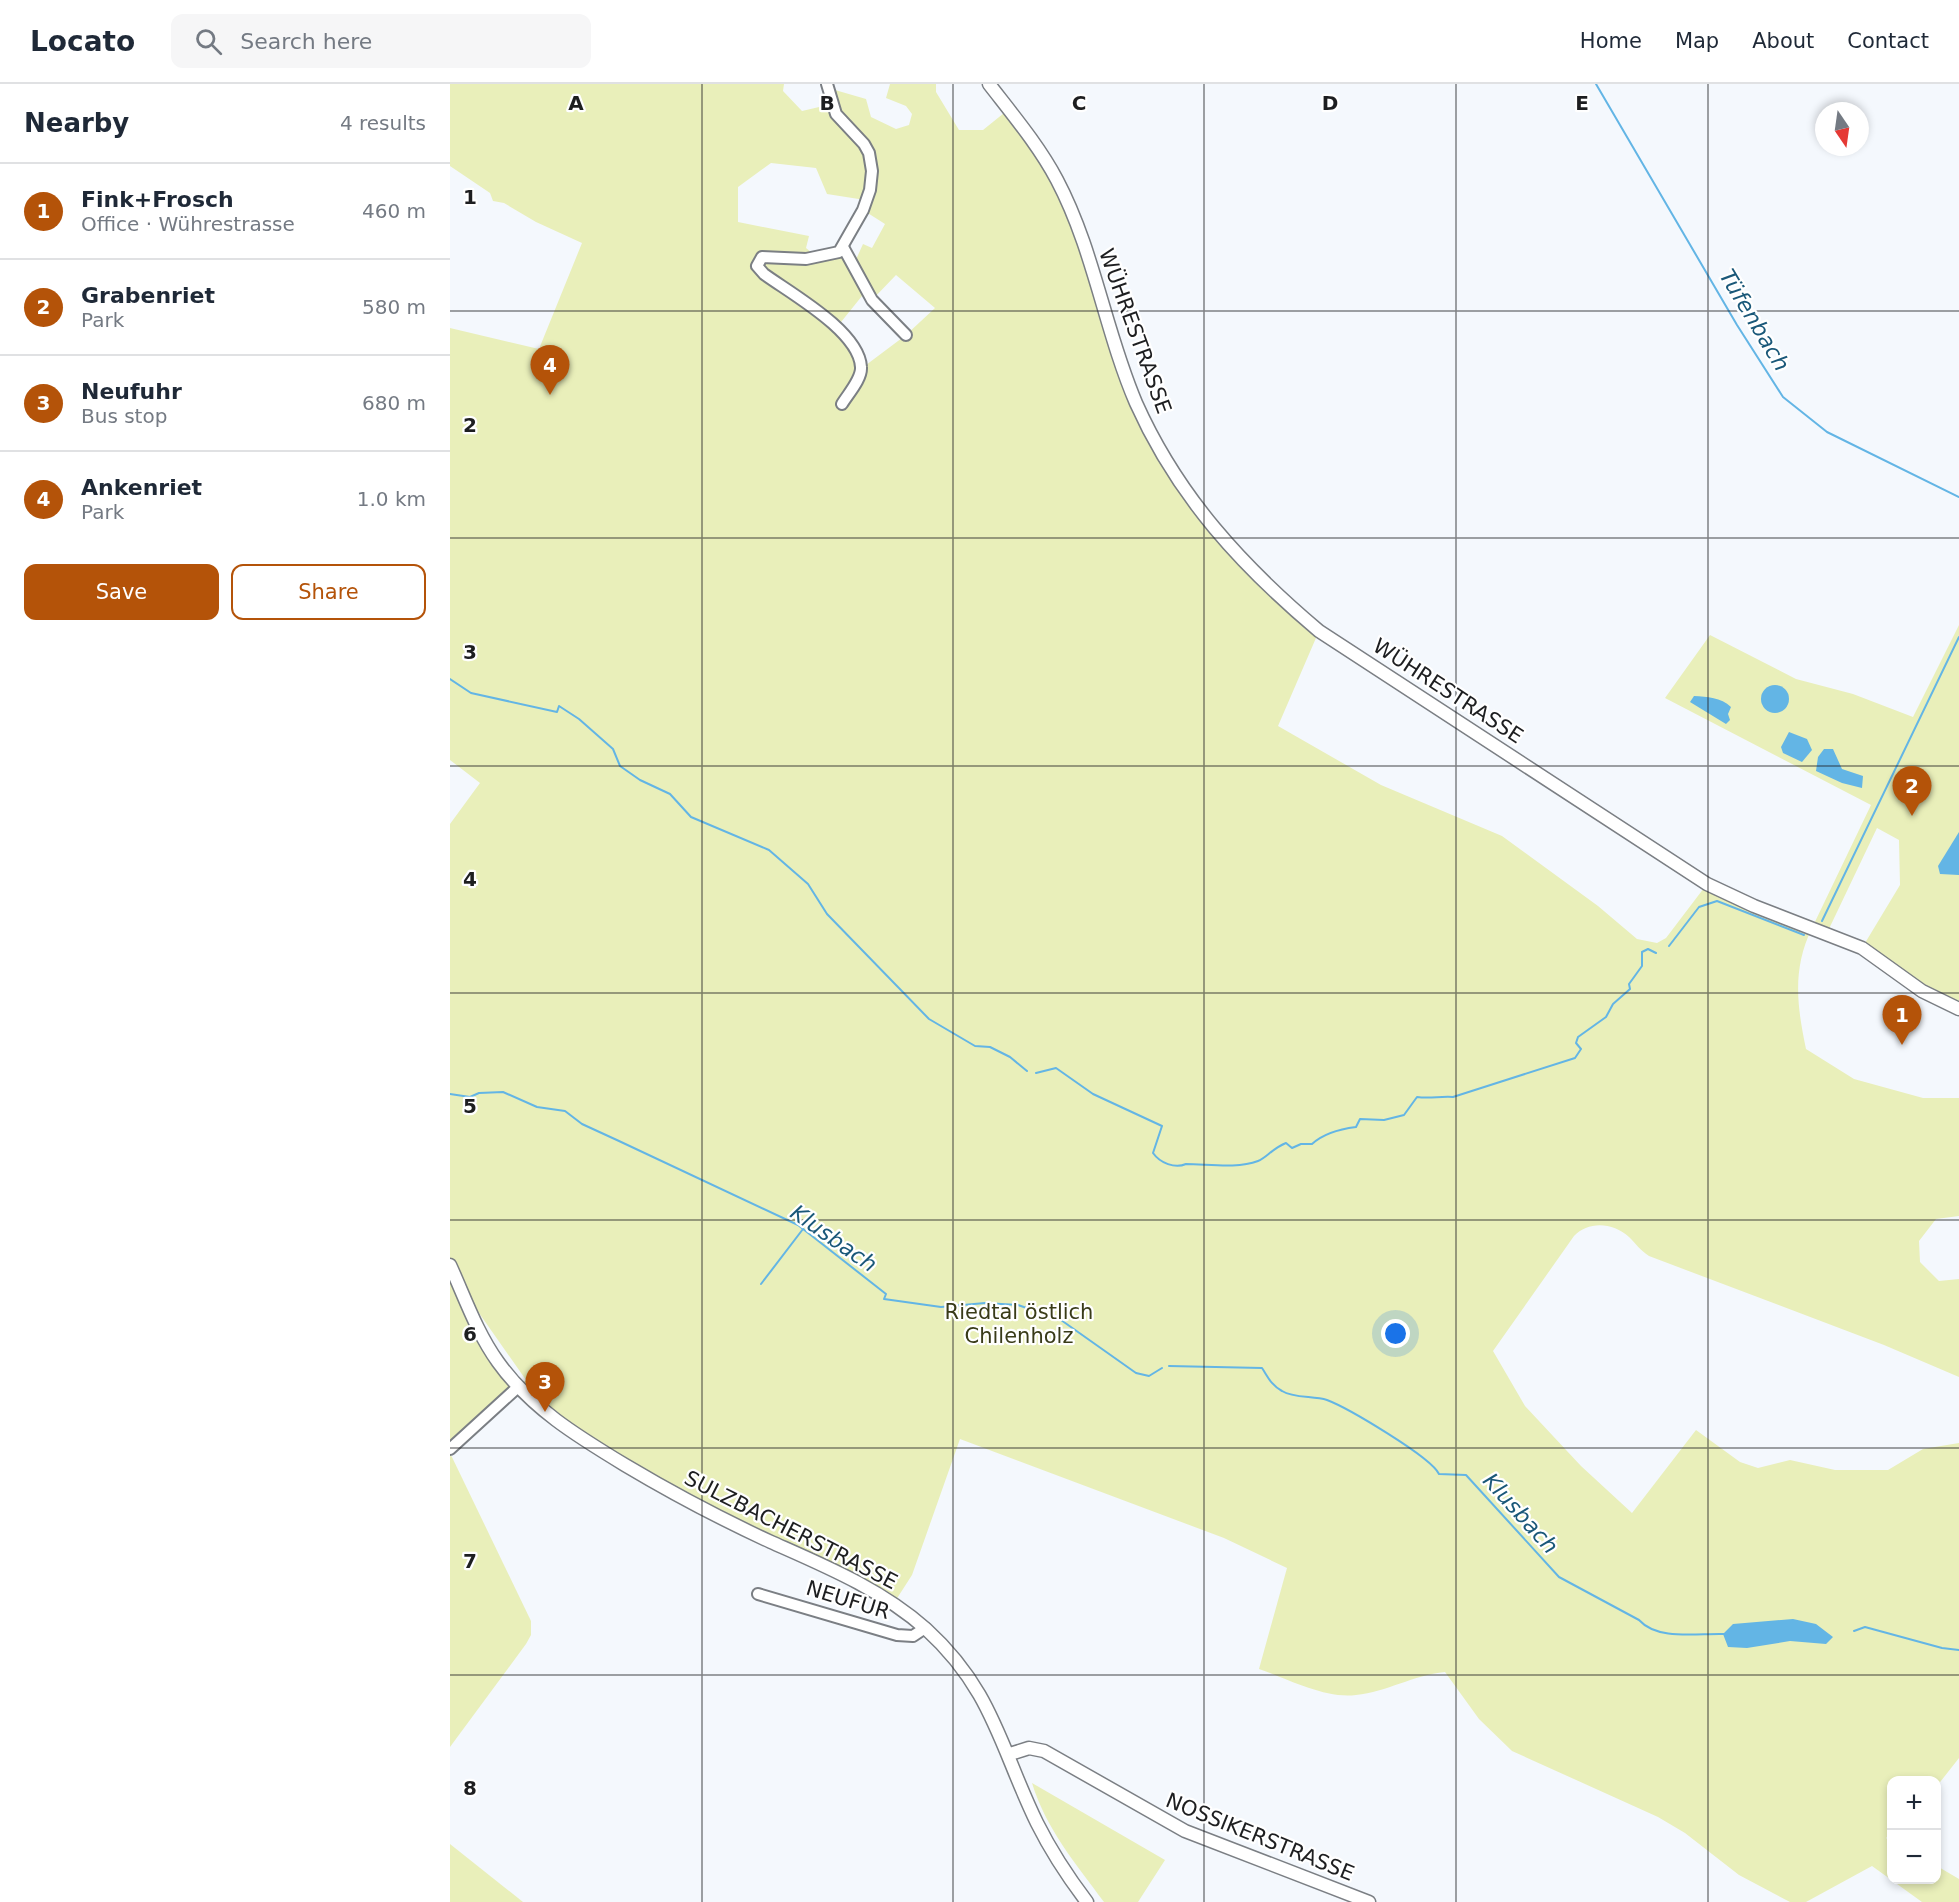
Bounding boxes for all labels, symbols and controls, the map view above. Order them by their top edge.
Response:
search box [171,14,591,68]
text: Locato [30,25,135,58]
icon: search [192,25,225,58]
text: Search here [240,29,372,54]
text: Home [1580,29,1642,53]
text: Map [1675,29,1719,53]
text: About [1752,29,1814,53]
text: Contact [1847,29,1929,53]
text: A [568,91,584,115]
text: B [819,91,835,115]
text: C [1072,91,1086,115]
text: D [1322,91,1338,115]
text: E [1575,91,1589,115]
north arrow [1815,102,1869,156]
text: Nearby [24,108,129,138]
text: 4 results [340,111,426,135]
text: 1 [463,185,477,209]
text: Fink+Frosch [81,187,234,212]
text: 1 [37,199,50,223]
text: 460 m [362,199,426,223]
text: Office · Wührestrasse [81,212,295,236]
street label: WÜHRESTRASSE [1094,245,1177,417]
water label: Tüfenbach [1715,265,1795,376]
text: Grabenriet [81,283,215,308]
text: 2 [37,295,50,319]
text: 580 m [362,295,426,319]
text: Park [81,308,124,332]
pin: 4 [530,346,570,395]
text: Neufuhr [81,379,182,404]
text: 3 [37,391,50,415]
text: 680 m [362,391,426,415]
text: Bus stop [81,404,167,428]
text: 2 [463,413,477,437]
text: Ankenriet [81,475,202,500]
text: 4 [37,487,50,511]
text: 1.0 km [357,487,426,511]
text: Park [81,500,124,524]
button: Save [24,564,219,620]
button: Share [231,564,426,620]
street label: WÜHRESTRASSE [1369,633,1528,748]
text: 3 [463,640,477,664]
pin: 2 [1892,766,1932,816]
text: 4 [463,867,477,891]
pin: 1 [1882,996,1922,1045]
text: 5 [463,1094,477,1118]
water label: Klusbach [786,1200,882,1277]
park label: Riedtal östlich Chilenholz [945,1300,1093,1348]
your location [1381,1319,1410,1348]
text: 6 [463,1322,477,1346]
pin: 3 [526,1362,565,1412]
street label: SULZBACHERSTRASSE [681,1466,901,1594]
water label: Klusbach [1478,1468,1563,1559]
text: 7 [463,1549,477,1573]
street label: NEUFUR [803,1576,893,1624]
text: 8 [463,1776,477,1800]
map controls [1887,1776,1941,1884]
button: + [1887,1776,1941,1830]
street label: NOSSIKERSTRASSE [1162,1788,1358,1886]
button: − [1887,1830,1941,1884]

